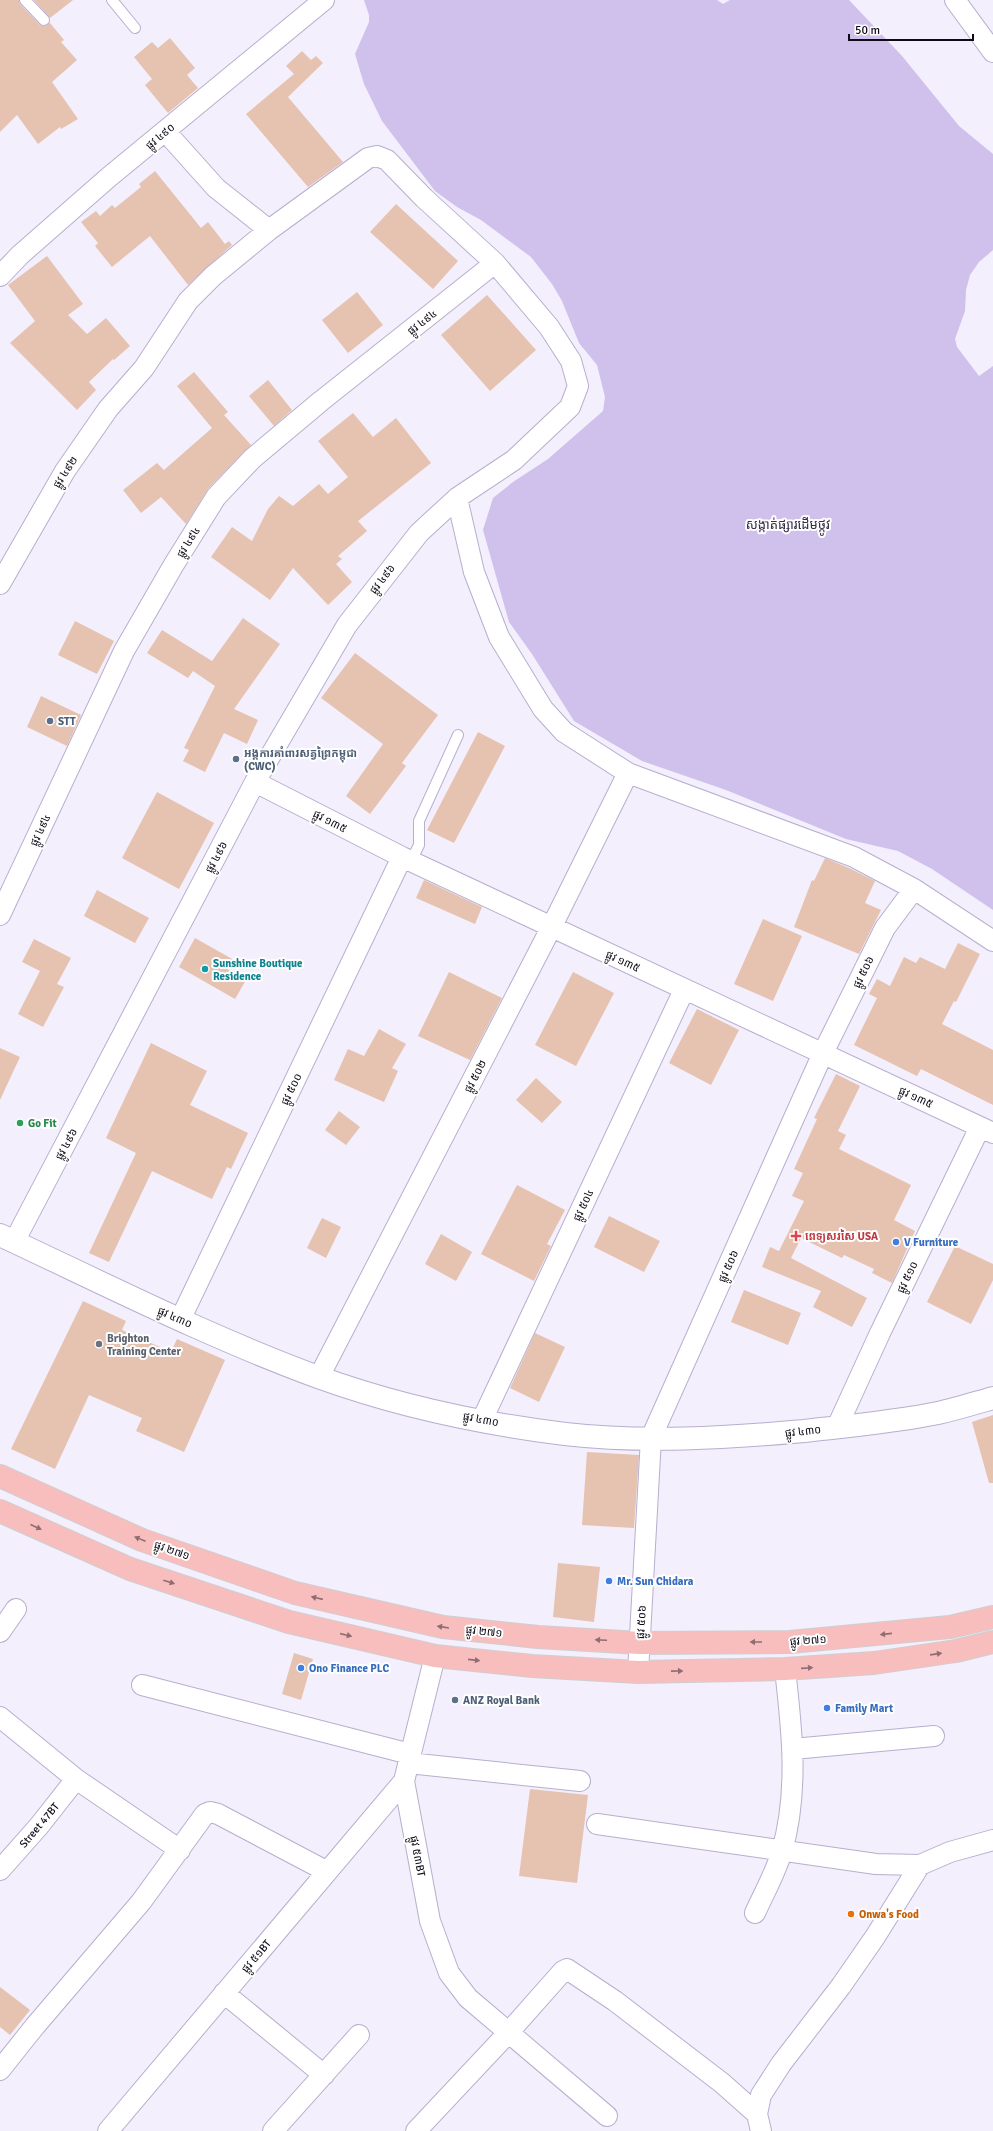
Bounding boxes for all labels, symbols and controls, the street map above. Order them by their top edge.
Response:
scale bar [849,16,973,42]
text: 50 m [855,23,880,38]
street label: ផ្លូវ ៤៩០ [143,120,180,155]
street label: ផ្លូវ ៤៩៤ [405,307,442,341]
street label: ផ្លូវ ៤៩២ [50,454,83,492]
district label: សង្កាត់ផ្សារដើមថ្កូវ [746,516,830,536]
street label: ផ្លូវ ៤៩៤ [174,524,206,562]
street label: ផ្លូវ ៤៩៦ [367,562,401,599]
place label: STT [58,715,76,728]
marker: STT [45,716,55,726]
place label: អង្គការគាំពារសត្វព្រៃកម្ពុជា (CWC) [244,746,357,773]
marker: អង្គការគាំពារសត្វព្រៃកម្ពុជា (CWC) [231,754,241,764]
street label: ផ្លូវ ១៣៥ [309,807,349,838]
street label: ផ្លូវ ៤៩៤ [27,812,56,850]
street label: ផ្លូវ ៤៩៦ [203,839,233,877]
street label: ផ្លូវ ១៣៥ [602,948,642,978]
street label: ផ្លូវ ៥០៦ [850,954,880,992]
place label: Sunshine Boutique Residence [213,957,303,983]
marker: Sunshine Boutique Residence [200,964,210,974]
street label: ផ្លូវ ៥០២ [462,1058,492,1096]
street label: ផ្លូវ ៥០០ [278,1071,308,1109]
street label: ផ្លូវ ១៣៥ [895,1084,935,1114]
place label: Go Fit [28,1117,57,1130]
marker: Go Fit [15,1118,25,1128]
street label: ផ្លូវ ៤៩៦ [53,1126,83,1164]
street label: ផ្លូវ ៥០៤ [570,1187,599,1225]
place label: ពេទ្យសរសៃ USA [805,1229,878,1243]
marker: ពេទ្យសរសៃ USA [790,1230,802,1242]
place label: V Furniture [904,1236,959,1249]
marker: V Furniture [891,1237,901,1247]
street label: ផ្លូវ ៥០៦ [716,1248,744,1286]
street label: ផ្លូវ ៥១០ [894,1259,924,1297]
street label: ផ្លូវ ៤៣០ [154,1304,194,1334]
place label: Brighton Training Center [107,1332,182,1358]
marker: Brighton Training Center [94,1339,104,1349]
street label: ផ្លូវ ៤៣០ [461,1410,500,1433]
street label: ផ្លូវ ៤៣០ [784,1423,822,1443]
one-way arrow [30,1524,41,1530]
one-way arrow [134,1535,146,1541]
street label: ផ្លូវ ២៧១ [151,1538,191,1566]
place label: Mr. Sun Chidara [617,1575,694,1588]
marker: Mr. Sun Chidara [604,1576,614,1586]
one-way arrow [163,1579,175,1585]
one-way arrow [310,1594,323,1600]
street label: ផ្លូវ ៥០៦ [634,1605,652,1639]
one-way arrow [437,1623,449,1629]
street label: ផ្លូវ ២៧១ [465,1623,503,1643]
one-way arrow [879,1631,892,1637]
one-way arrow [340,1633,353,1639]
street label: ផ្លូវ ២៧១ [789,1633,827,1652]
one-way arrow [595,1637,607,1644]
one-way arrow [749,1639,762,1645]
one-way arrow [930,1651,942,1657]
one-way arrow [468,1657,480,1663]
place label: Ono Finance PLC [309,1662,389,1675]
marker: Ono Finance PLC [296,1663,306,1673]
one-way arrow [801,1664,813,1671]
one-way arrow [671,1668,684,1674]
place label: ANZ Royal Bank [463,1694,540,1707]
marker: ANZ Royal Bank [450,1695,460,1705]
place label: Family Mart [835,1702,893,1715]
marker: Family Mart [822,1703,832,1713]
street label: Street 47BT [17,1800,62,1850]
street label: ផ្លូវ ៥៣BT [404,1835,428,1879]
place label: Onwa's Food [859,1908,919,1921]
marker: Onwa's Food [846,1909,856,1919]
street label: ផ្លូវ ៥១BT [239,1937,277,1977]

